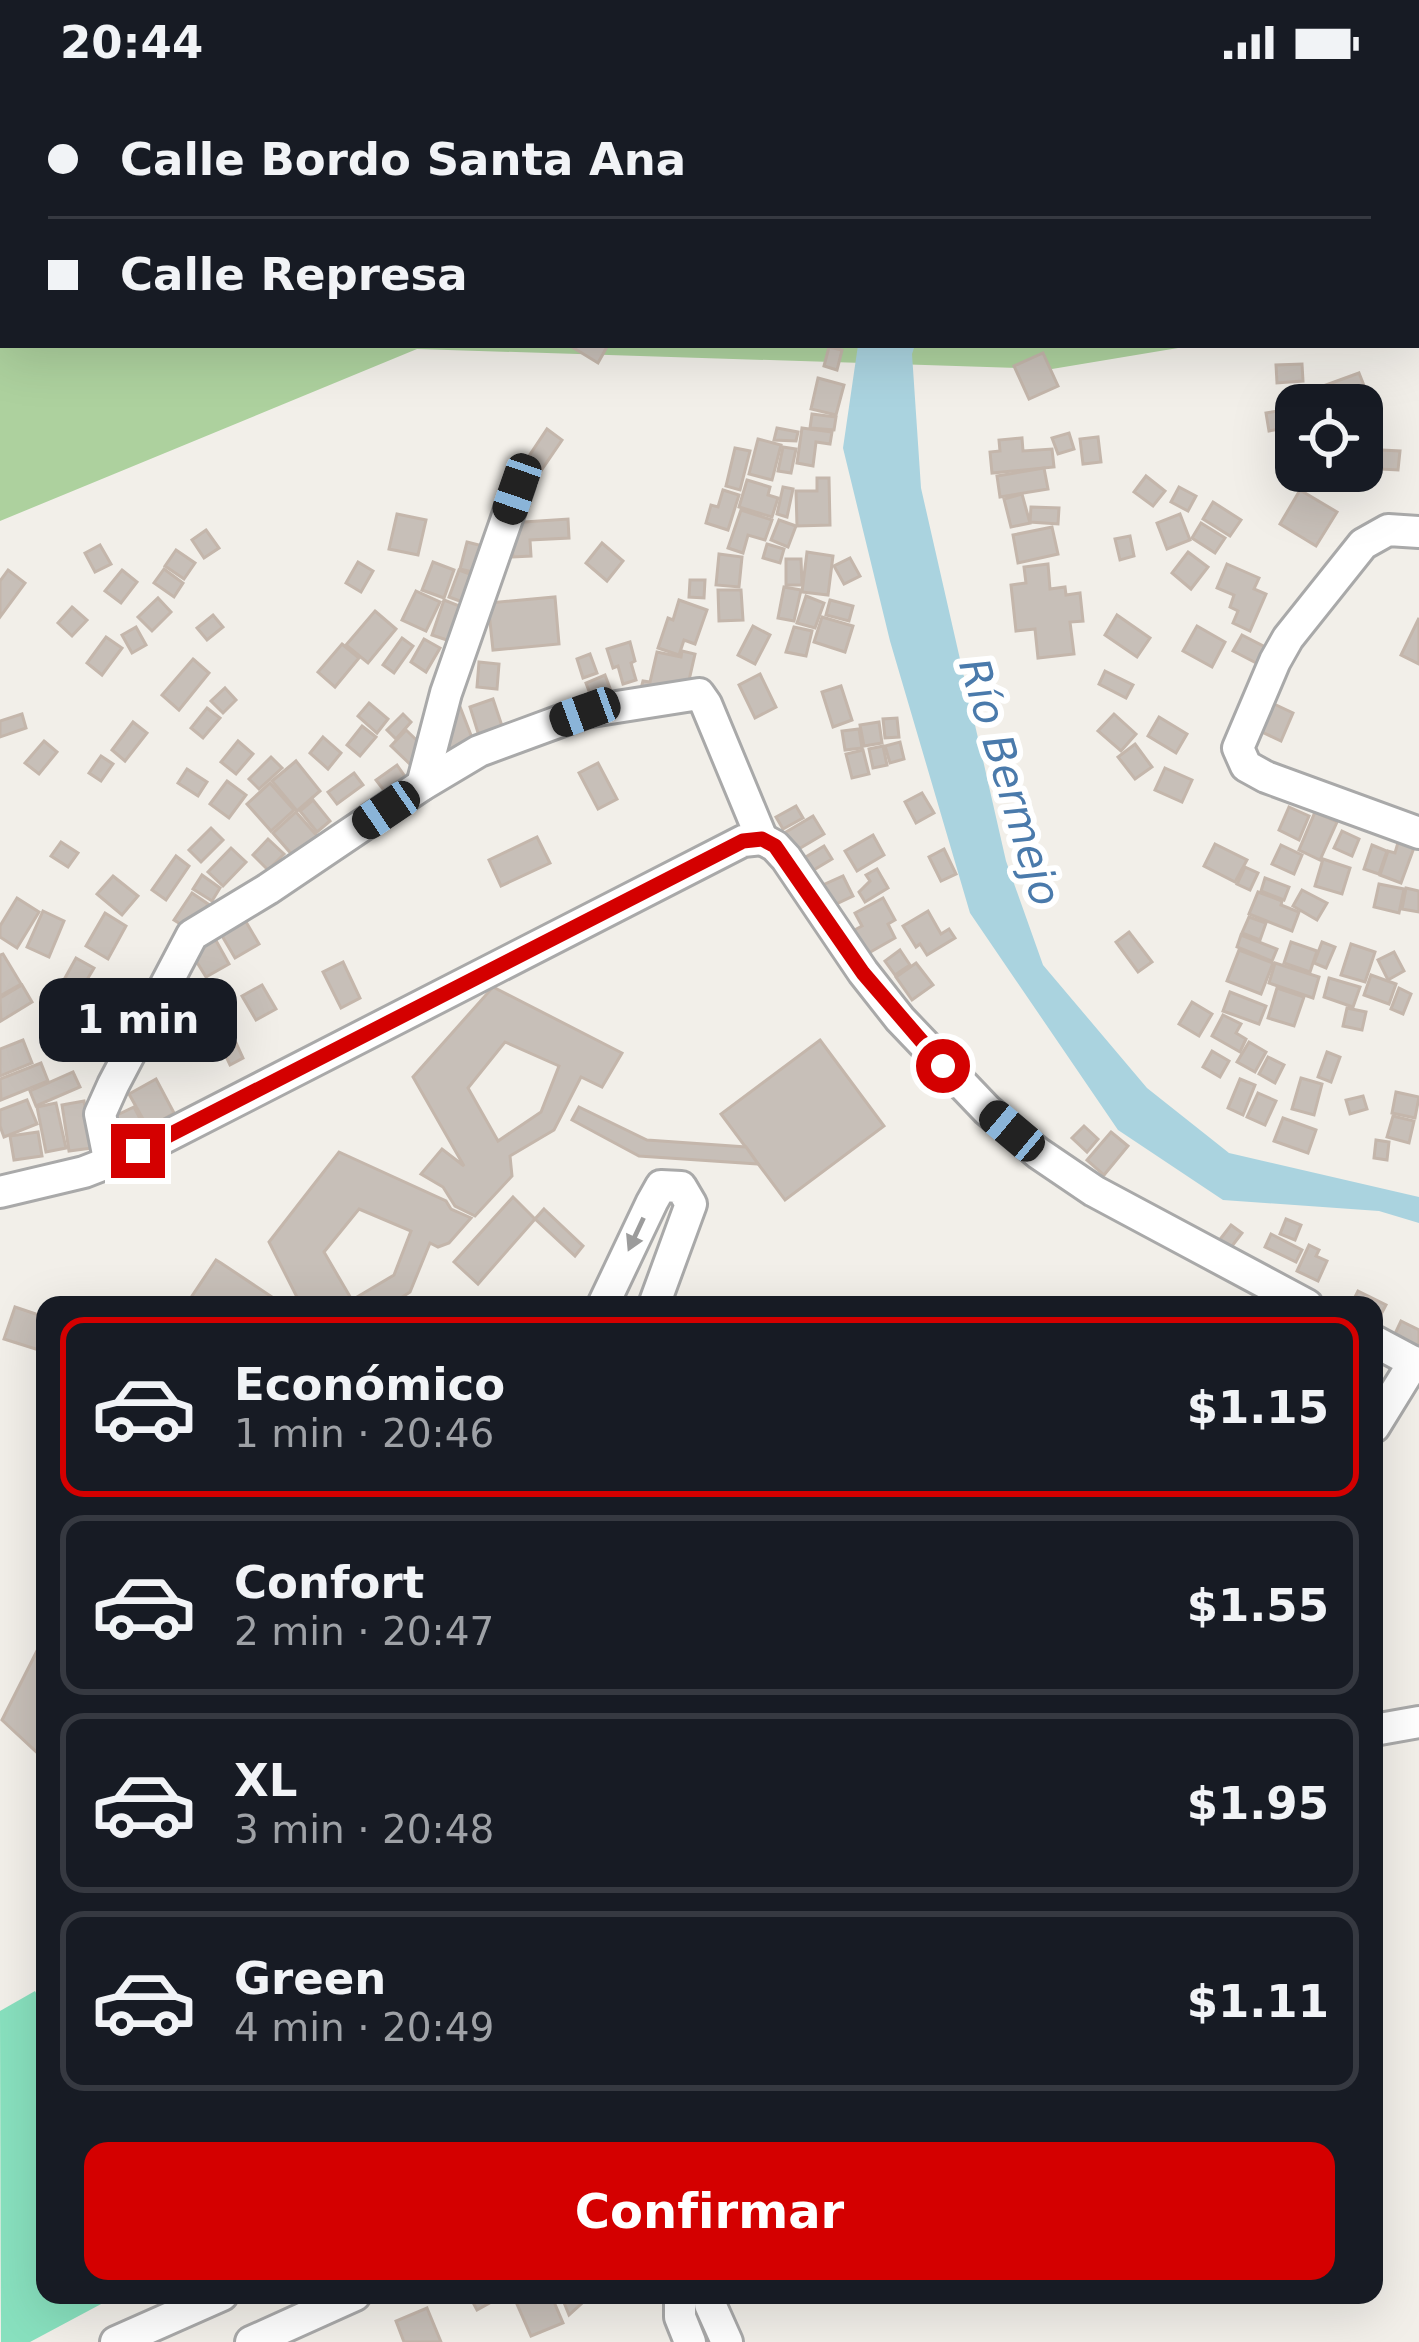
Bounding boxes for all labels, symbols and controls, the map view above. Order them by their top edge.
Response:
text: 20:44 [60,16,203,69]
text: Calle Bordo Santa Ana [120,133,686,186]
text: Calle Represa [120,248,468,301]
map controls [1275,384,1383,492]
button: locate [1275,384,1383,492]
car [488,449,546,529]
water label: Río Bermejo [949,652,1071,912]
car [545,683,625,741]
car [346,775,426,845]
callout: 1 min [39,977,237,1061]
text: 1 min [77,997,199,1042]
route start [916,1039,970,1093]
car [973,1094,1051,1168]
route end [111,1124,165,1178]
one-way arrow [626,1217,646,1252]
icon: car [90,1353,198,1461]
text: Económico [234,1358,505,1411]
text: $1.15 [1187,1381,1329,1434]
text: 1 min · 20:46 [234,1411,494,1456]
icon: car [90,1551,198,1659]
text: Confort [234,1556,424,1609]
text: $1.55 [1187,1579,1329,1632]
text: 2 min · 20:47 [234,1609,494,1654]
icon: car [90,1749,198,1857]
text: XL [234,1754,297,1807]
text: $1.95 [1187,1777,1329,1830]
text: 3 min · 20:48 [234,1807,494,1852]
icon: car [90,1947,198,2055]
text: Green [234,1952,386,2005]
text: $1.11 [1187,1975,1329,2028]
text: 4 min · 20:49 [234,2005,494,2050]
button: Confirmar [84,2142,1335,2280]

